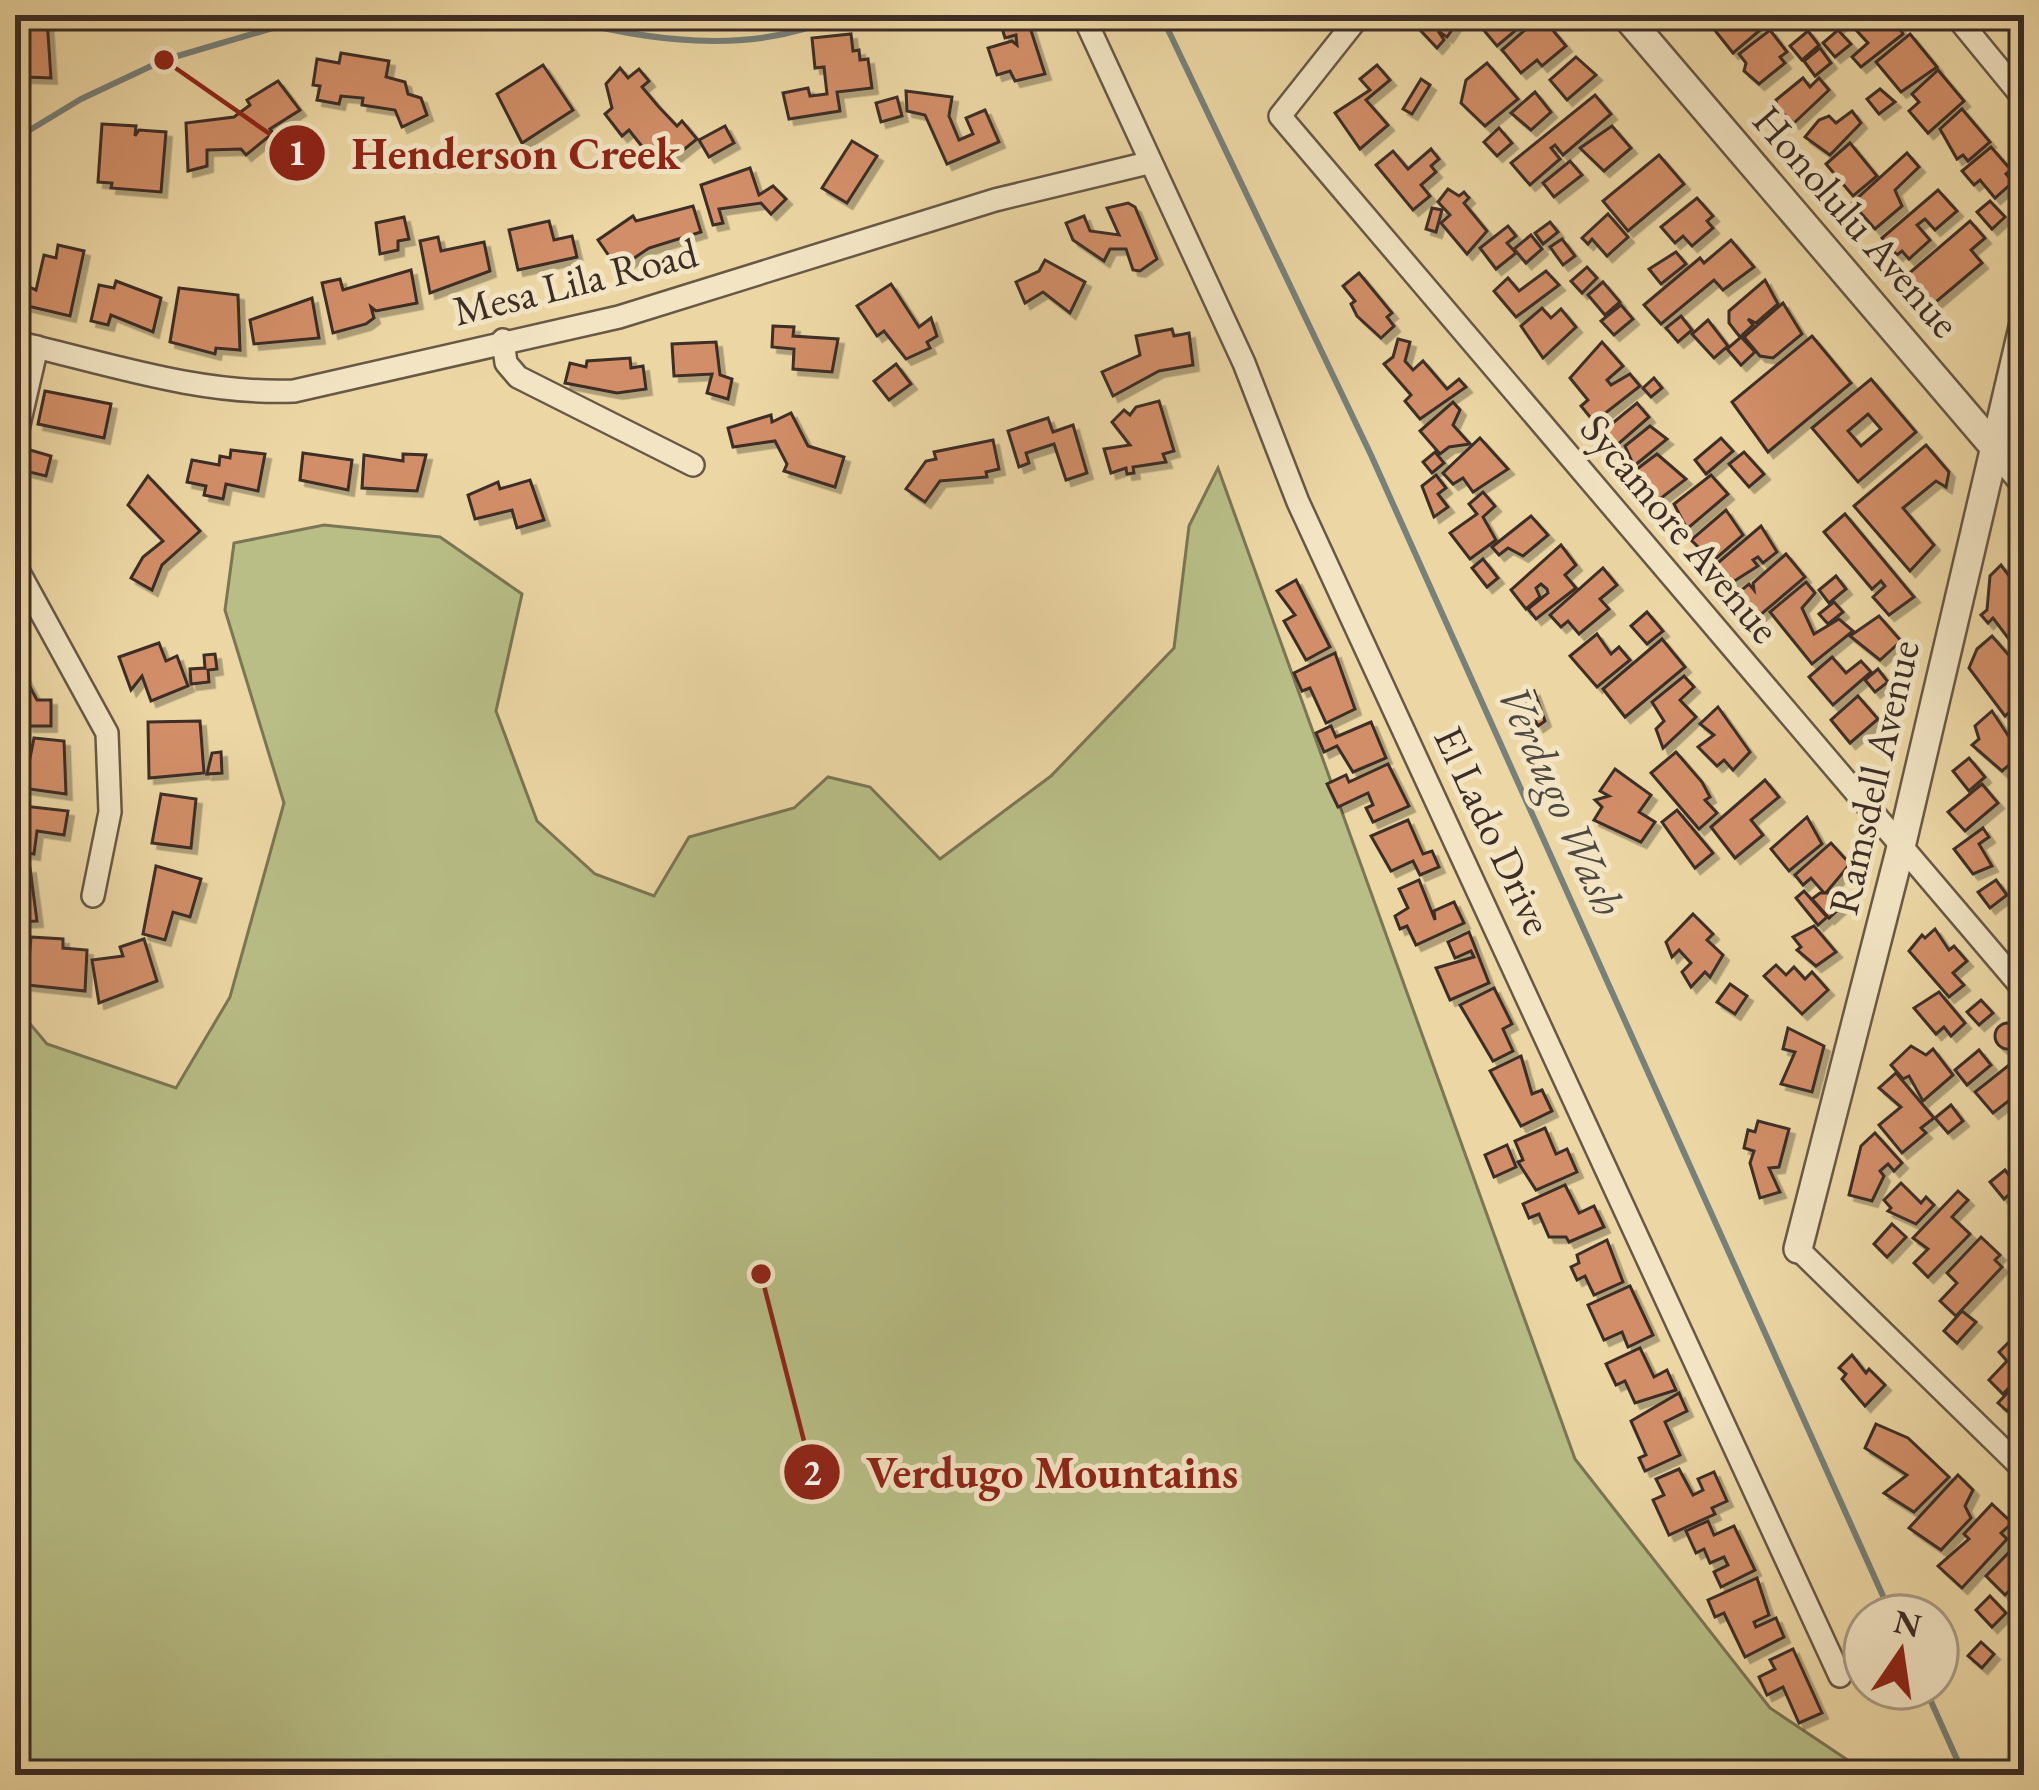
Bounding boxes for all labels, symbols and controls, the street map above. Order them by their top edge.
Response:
street label: Honolulu Avenue [1741,94,1973,349]
callout: Henderson Creek [267,112,704,193]
text: Henderson Creek [352,124,682,182]
text: 1 [287,129,307,176]
street label: Mesa Lila Road [447,224,704,338]
street label: Sycamore Avenue [1569,402,1793,654]
street label: Ramsdell Avenue [1815,635,1932,920]
water label: Verdugo Wash [1485,676,1639,924]
street label: El Lado Drive [1421,717,1566,943]
callout: Verdugo Mountains [782,1431,1262,1512]
text: Verdugo Mountains [866,1443,1238,1502]
text: 2 [802,1449,822,1496]
north arrow [1841,1592,1961,1712]
text: N [1890,1599,1926,1647]

